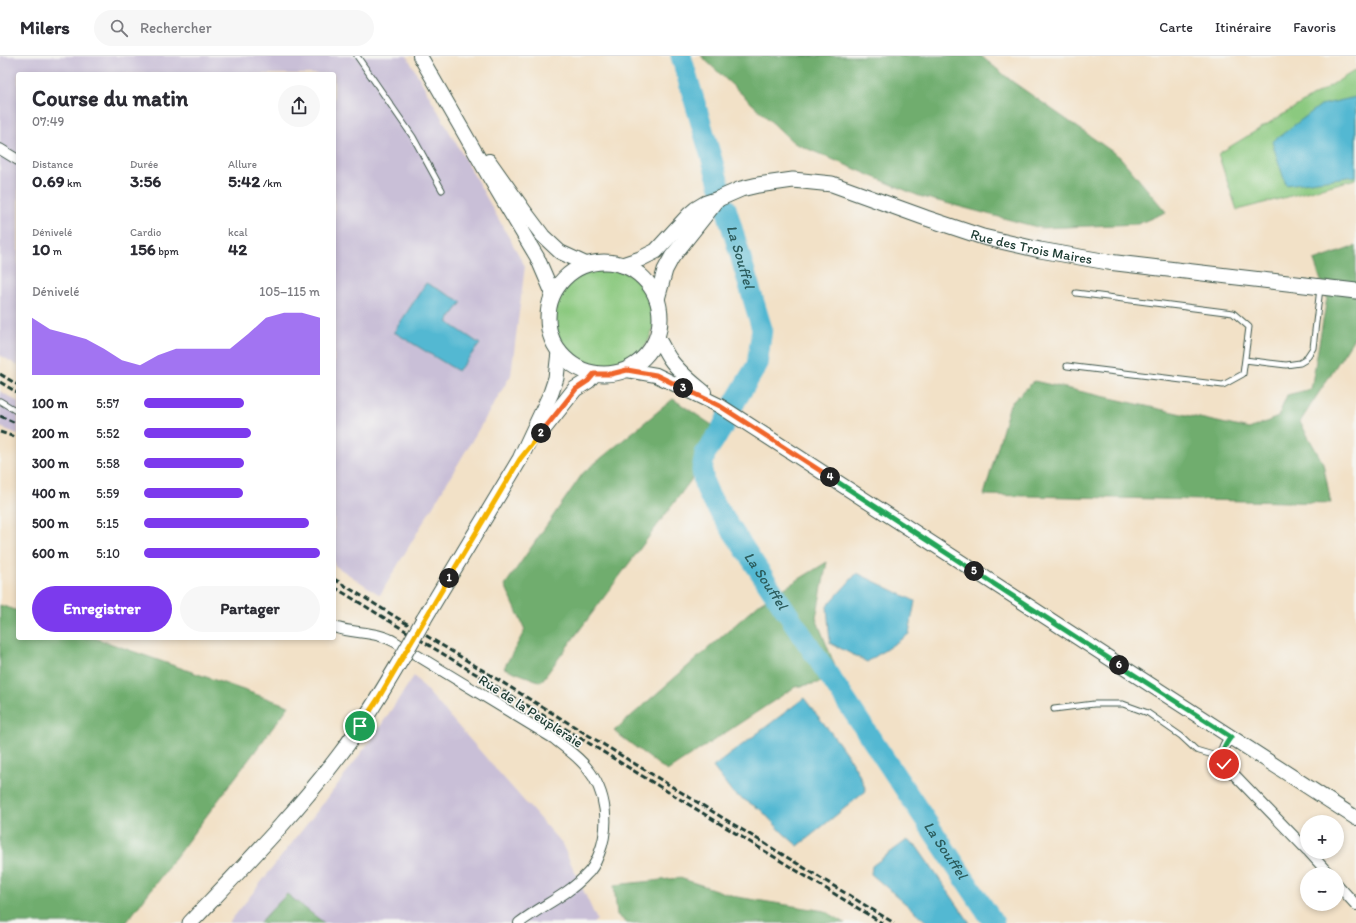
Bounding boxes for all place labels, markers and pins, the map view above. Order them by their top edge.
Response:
pin: 3 [673,378,693,398]
pin: 2 [531,423,551,443]
pin: 4 [820,467,840,487]
pin: 5 [964,561,984,581]
pin: 1 [439,568,459,588]
pin: 6 [1109,655,1129,675]
pin [343,709,377,743]
pin [1207,747,1241,781]

